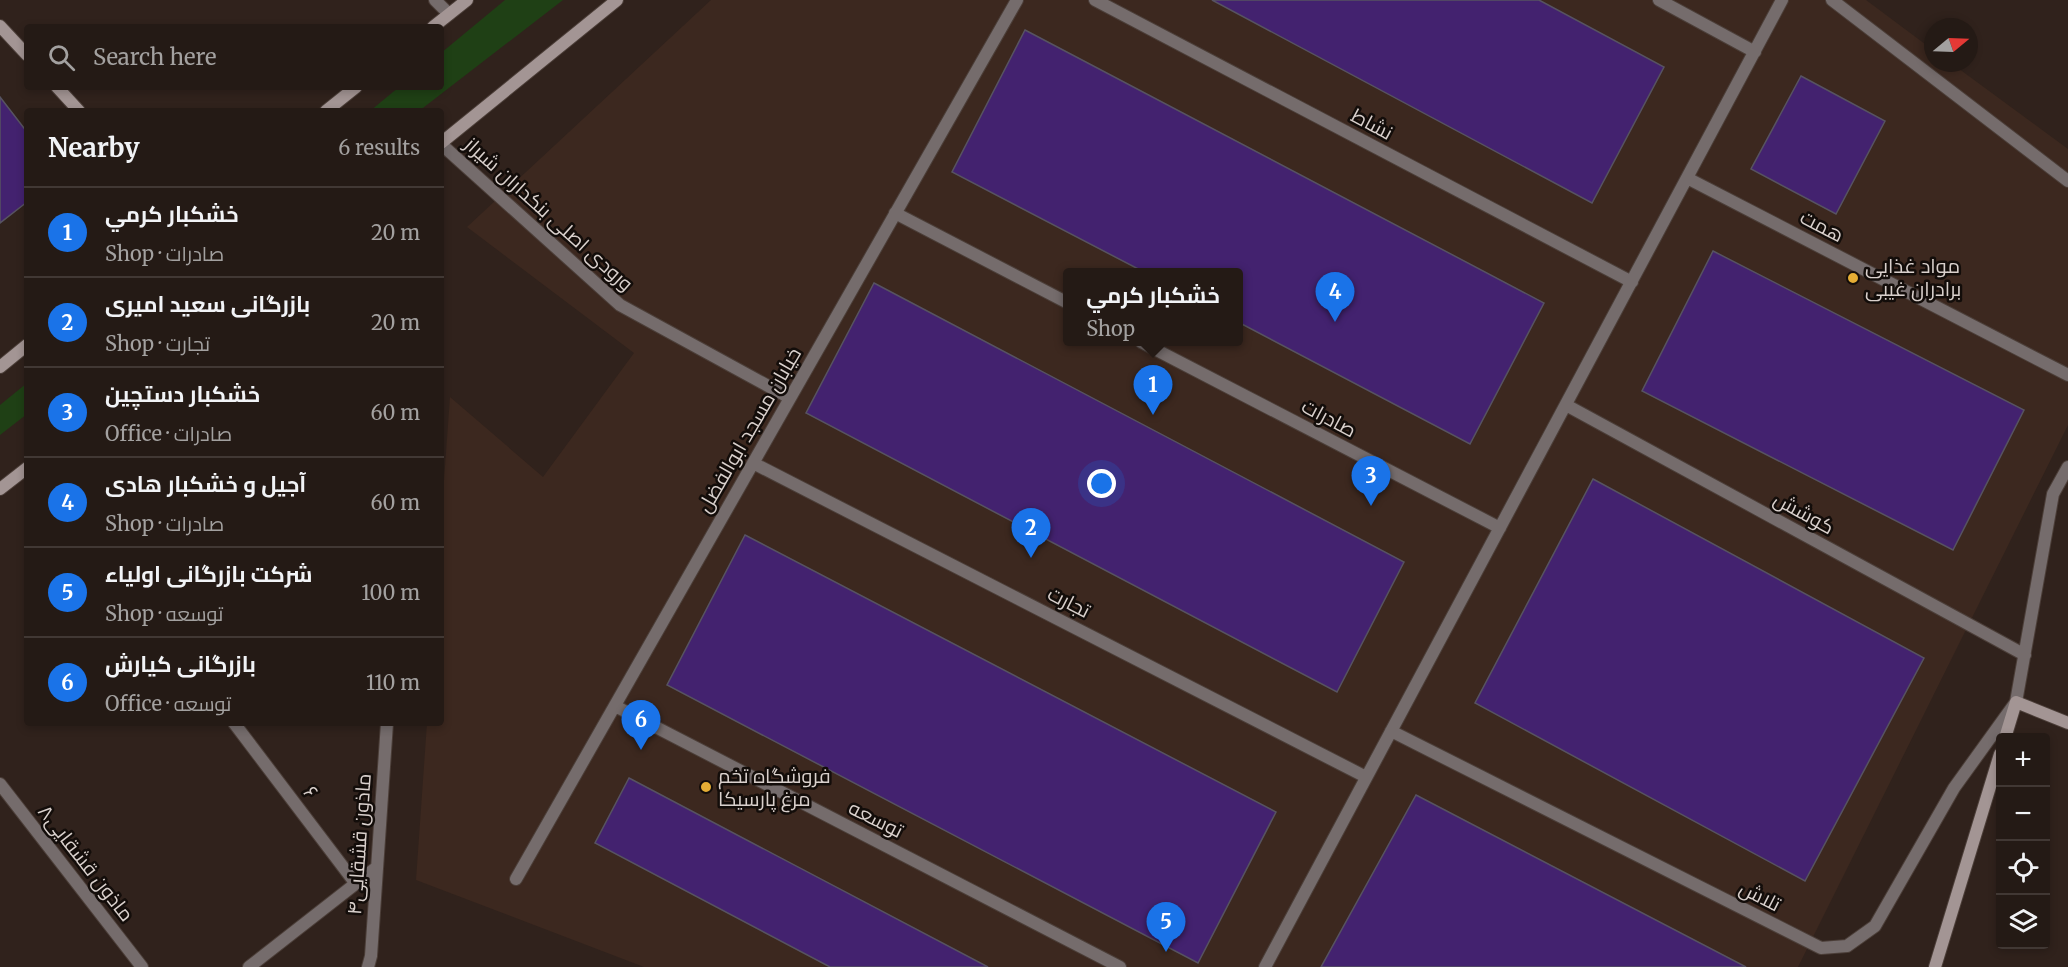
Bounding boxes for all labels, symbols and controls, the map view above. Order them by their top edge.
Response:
north arrow [1924,18,1978,72]
search box [24,24,444,90]
icon: search [45,41,78,74]
text: Search here [93,43,216,71]
street label: نشاط [1347,102,1397,145]
text: Nearby [48,131,140,164]
street label: ورودی اصلی بنکداران شیراز [459,131,639,297]
text: 6 results [338,135,420,160]
text: خشكبار كرمي [105,200,239,228]
street label: همت [1796,204,1848,247]
text: 1 [63,220,72,245]
text: 20 m [371,220,420,245]
text: Shop · صادرات [105,241,224,266]
place label: مواد غذایی برادران غیبی [1865,253,1961,302]
popup [1063,268,1243,346]
marker: مواد غذایی برادران غیبی [1846,271,1860,285]
pin: 4 [1316,272,1354,322]
text: خشكبار كرمي [1086,281,1220,309]
text: بازرگانی سعید امیری [105,290,310,318]
text: 2 [62,310,73,335]
text: 20 m [371,310,420,335]
text: Shop [1086,316,1135,341]
text: Shop · تجارت [105,331,210,356]
street label: خیابان مسجد ابوالفضل [691,343,807,517]
pin: 1 [1134,366,1172,415]
text: خشکبار دستچین [105,380,260,408]
street label: صادرات [1298,393,1361,442]
text: 3 [62,400,73,425]
text: 60 m [370,400,420,425]
text: Office · صادرات [105,421,232,446]
pin: 3 [1352,456,1390,506]
your location [1087,469,1116,498]
text: آجیل و خشکبار هادی [105,470,306,498]
street label: کوشش [1769,486,1839,540]
text: 4 [61,490,74,515]
text: 60 m [370,490,420,515]
pin: 2 [1012,508,1050,558]
text: Shop · صادرات [105,511,224,536]
text: شرکت بازرگانی اولیاء [105,560,312,588]
text: 5 [62,580,73,605]
text: 100 m [361,580,420,605]
street label: تجارت [1044,580,1095,623]
text: Shop · توسعه [105,601,223,626]
text: بازرگانی کیارش [105,650,256,678]
text: 6 [61,670,74,695]
text: 110 m [366,670,420,695]
text: Office · توسعه [105,691,231,716]
pin: 6 [622,700,660,750]
map controls [1996,733,2050,949]
button: + [1996,733,2050,787]
place label: فروشگاه تخم مرغ پارسیکا [718,763,831,813]
street label: ۴ماذون قشقایی [341,772,377,916]
street label: ۶ [299,780,324,803]
marker: فروشگاه تخم مرغ پارسیکا [699,780,713,794]
button: − [1996,787,2050,841]
street label: توسعه [845,794,908,843]
street label: ۸ماذون قشقایی [32,799,140,927]
button: locate [1996,841,2050,895]
street label: تلاش [1735,875,1786,918]
button: layers [1996,895,2050,949]
pin: 5 [1146,902,1186,952]

